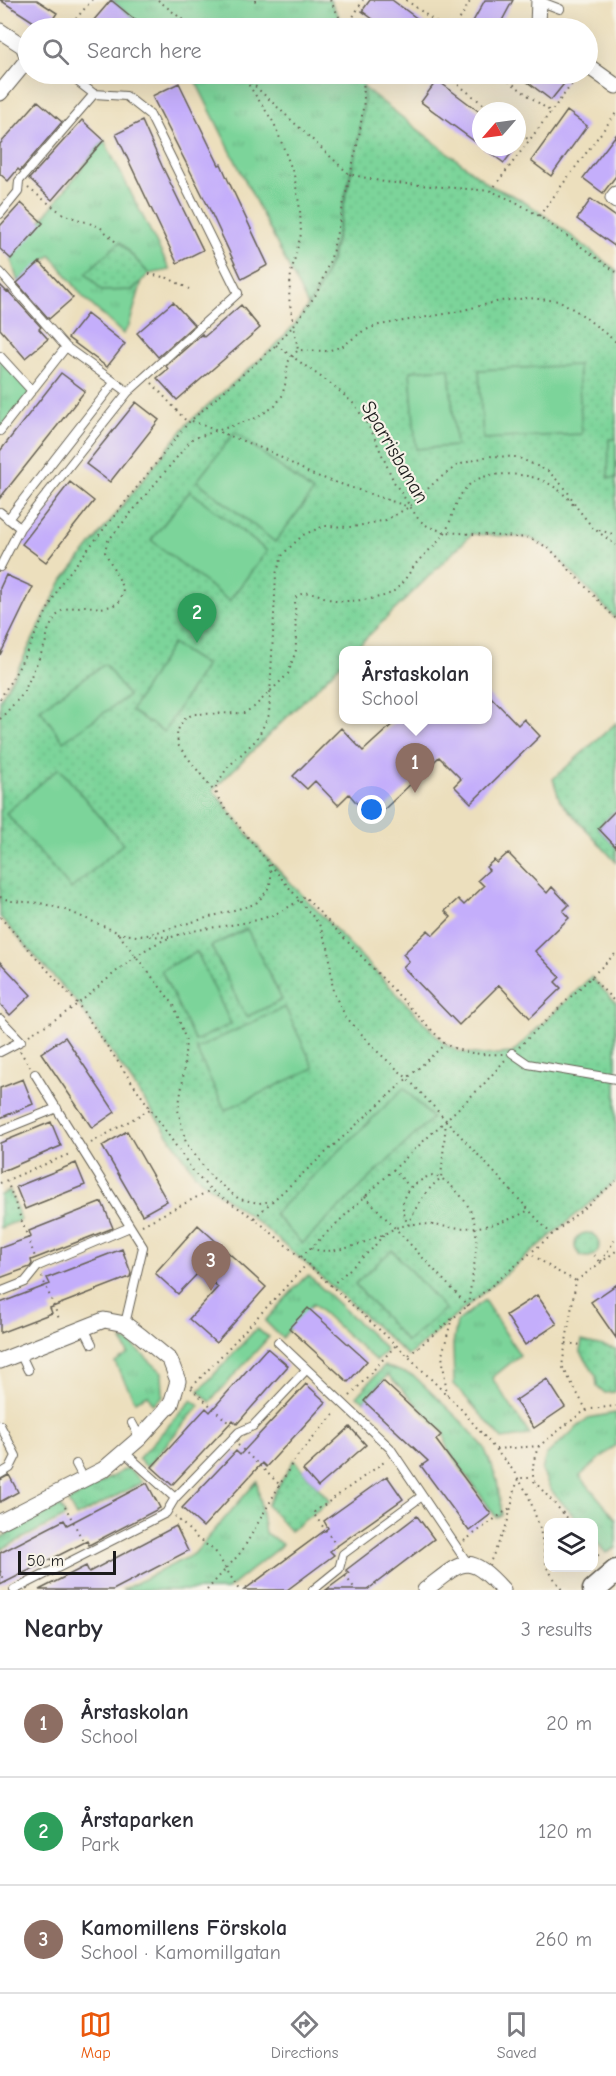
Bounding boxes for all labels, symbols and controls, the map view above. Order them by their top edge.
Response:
search box [18,18,598,84]
icon: search [39,35,72,68]
text: Search here [87,38,202,64]
north arrow [472,102,526,156]
street label: Sparrisbanan [356,397,434,507]
pin: 2 [178,594,216,643]
popup [339,646,492,724]
text: Årstaskolan [362,661,469,687]
text: School [362,687,419,710]
pin: 1 [396,744,434,793]
your location [357,795,386,824]
pin: 3 [192,1242,230,1291]
map controls [544,1518,598,1572]
button: layers [544,1518,598,1572]
scale bar [18,1548,116,1576]
text: 50 m [27,1552,64,1570]
text: Nearby [24,1614,103,1644]
text: 3 results [521,1618,592,1641]
text: Årstaskolan [81,1699,189,1725]
text: 1 [40,1712,47,1735]
text: 20 m [546,1712,592,1735]
text: School [81,1725,138,1748]
text: Årstaparken [81,1807,194,1833]
text: 2 [39,1820,48,1843]
text: 120 m [538,1820,592,1843]
text: Park [81,1833,119,1856]
text: Kamomillens Förskola [81,1915,287,1941]
text: 3 [39,1928,48,1951]
text: 260 m [535,1928,592,1951]
text: School · Kamomillgatan [81,1941,281,1964]
tab: Map [79,2008,112,2062]
tab: Directions [271,2008,338,2062]
tab: Saved [497,2008,537,2062]

